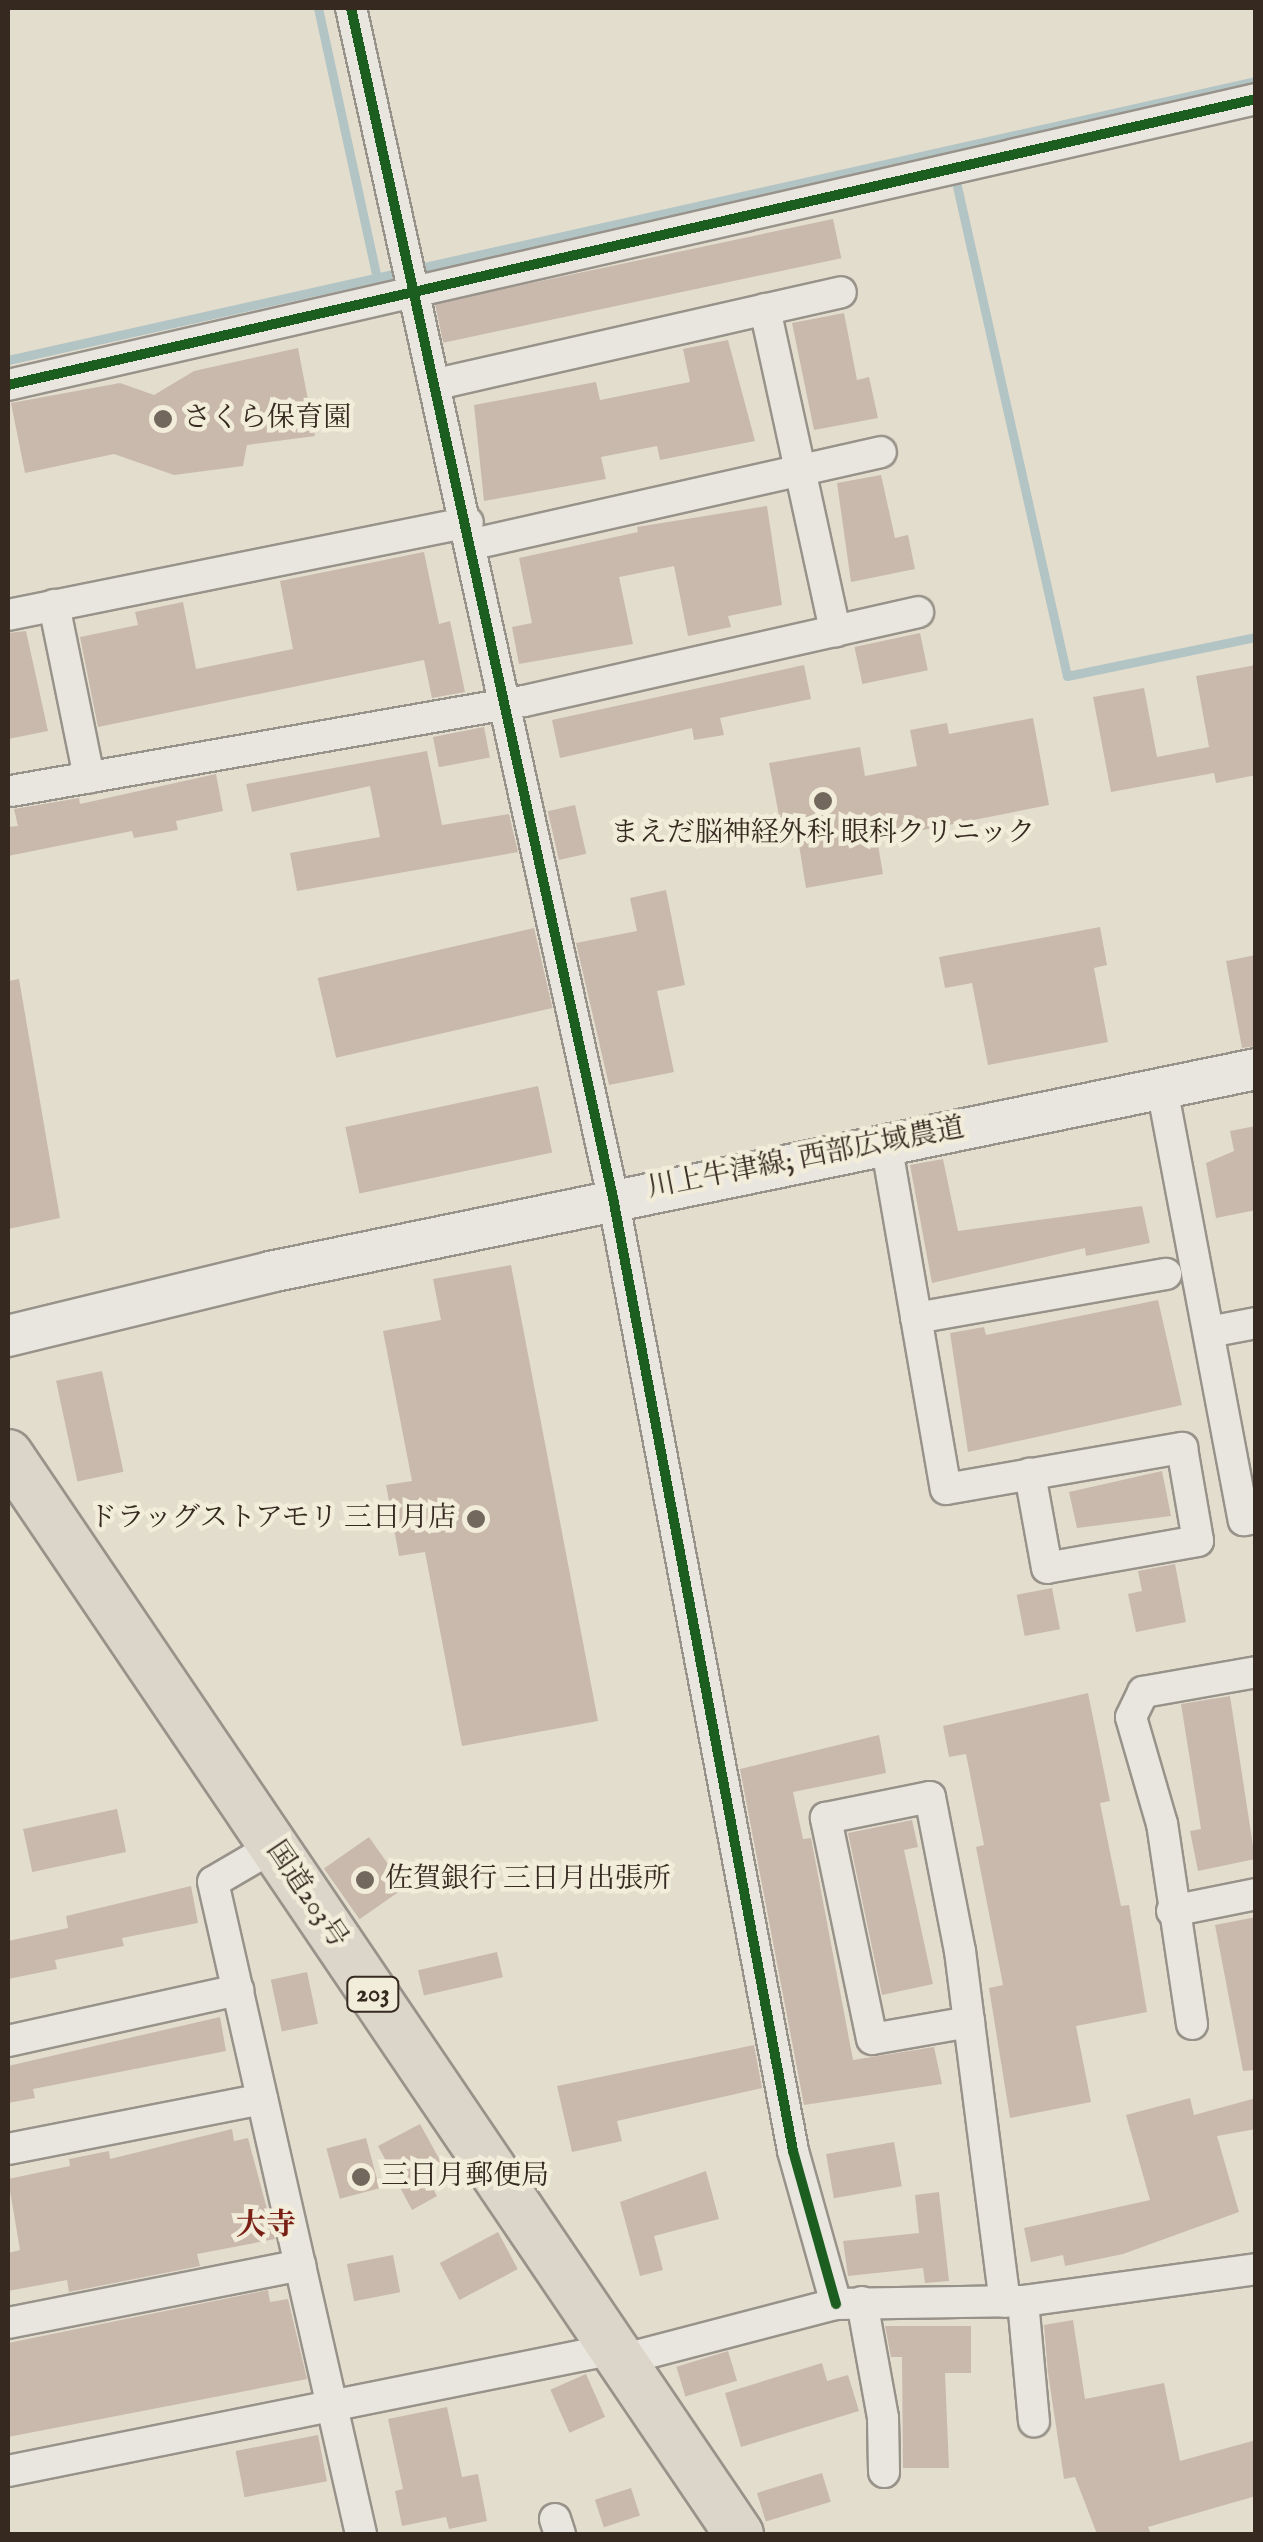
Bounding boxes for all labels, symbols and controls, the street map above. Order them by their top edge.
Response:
place label: さくら保育園 [183,402,351,436]
marker: さくら保育園 [152,408,174,430]
marker: まえだ脳神経外科 眼科クリニック [812,790,834,812]
place label: まえだ脳神経外科 眼科クリニック [610,817,1036,851]
street label: 川上牛津線; 西部広域農道 [645,1112,967,1206]
place label: ドラッグストアモリ 三日月店 [86,1502,456,1536]
marker: ドラッグストアモリ 三日月店 [465,1508,487,1530]
street label: 国道203号 [258,1835,354,1955]
place label: 佐賀銀行 三日月出張所 [385,1863,671,1897]
marker: 佐賀銀行 三日月出張所 [354,1869,376,1891]
road number: 203 [346,1974,400,2014]
place label: 三日月郵便局 [381,2160,549,2194]
marker: 三日月郵便局 [350,2166,372,2188]
district label: 大寺 [236,2208,296,2244]

